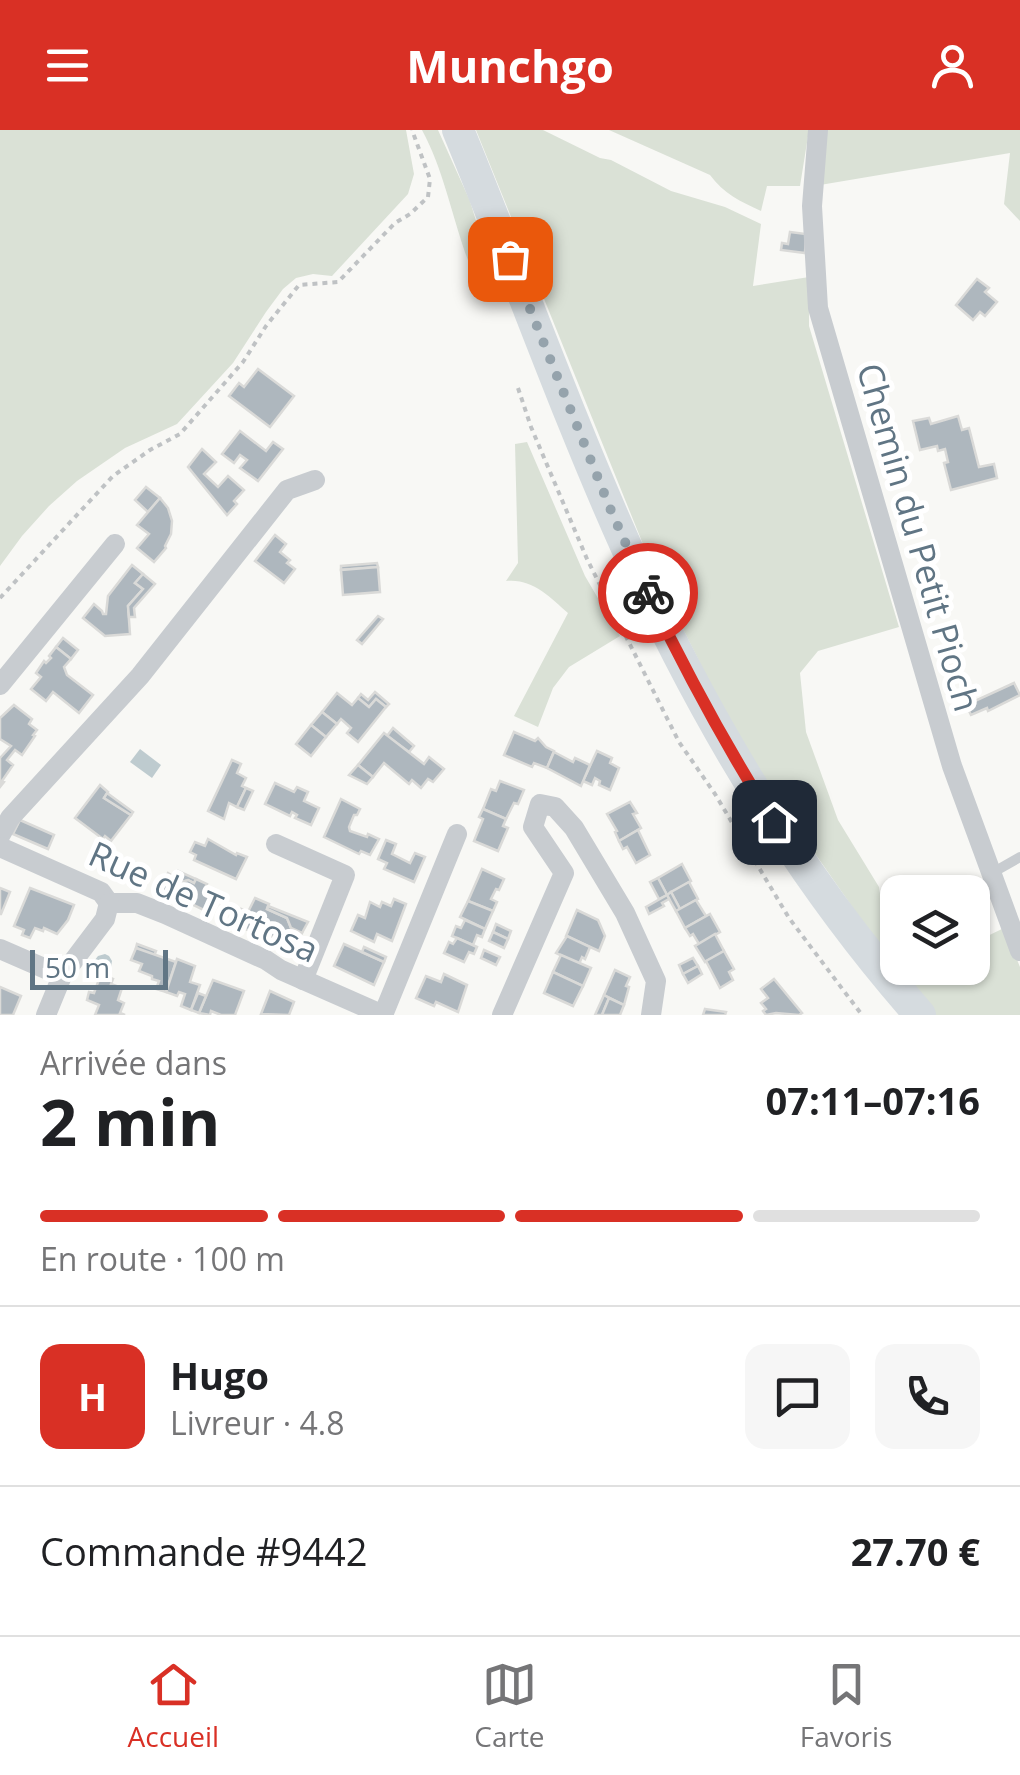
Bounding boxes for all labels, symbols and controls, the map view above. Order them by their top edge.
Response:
text: Munchgo [406,35,614,96]
icon: menu [40,38,95,93]
icon: person [925,38,980,93]
pin [468,217,553,302]
icon: bag [483,232,538,287]
street label: Chemin du Petit Pioch [847,358,991,716]
courier [598,543,698,643]
icon: bike [621,566,676,621]
pin [732,780,817,865]
icon: home [747,795,802,850]
street label: Rue de Tortosa [82,829,326,973]
map controls [880,875,990,985]
button: layers [880,875,990,985]
scale bar [30,945,168,990]
text: 50 m [45,948,110,986]
text: Arrivée dans [40,1041,227,1084]
text: 07:11–07:16 [766,1074,980,1126]
text: 2 min [40,1077,220,1165]
text: En route · 100 m [40,1237,285,1280]
button: chat [745,1344,850,1449]
button: phone [875,1344,980,1449]
text: Hugo [170,1349,269,1401]
text: H [78,1370,107,1422]
text: Livreur · 4.8 [170,1401,345,1444]
text: Commande #9442 [40,1525,368,1577]
text: 27.70 € [851,1525,980,1577]
tab: Accueil [128,1657,219,1755]
tab: Carte [474,1657,545,1755]
tab: Favoris [800,1657,892,1755]

